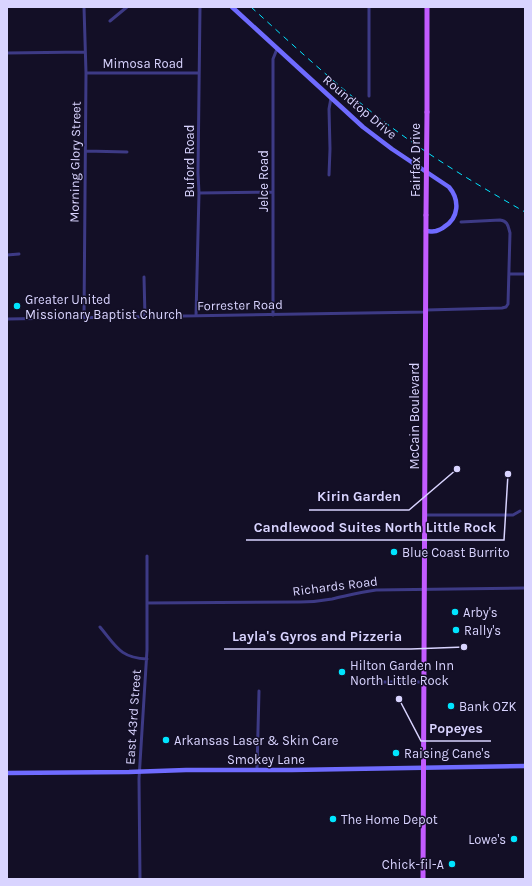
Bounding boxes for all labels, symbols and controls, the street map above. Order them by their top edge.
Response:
street label: Mimosa Road [102,56,184,71]
street label: Roundtop Drive [320,72,400,142]
street label: Morning Glory Street [66,101,84,223]
street label: Fairfax Drive [408,123,423,197]
street label: Buford Road [182,125,197,197]
street label: Jelce Road [256,150,271,212]
place label: Greater United Missionary Baptist Church [25,292,183,322]
street label: Forrester Road [197,297,283,313]
marker: Greater United Missionary Baptist Church [12,301,22,311]
street label: McCain Boulevard [407,362,422,470]
callout: Kirin Garden [309,484,409,510]
text: Kirin Garden [317,488,401,505]
callout: Candlewood Suites North Little Rock [246,514,504,540]
text: Candlewood Suites North Little Rock [254,519,497,536]
place label: Blue Coast Burrito [402,545,510,560]
marker: Blue Coast Burrito [389,547,399,557]
street label: Richards Road [292,573,378,599]
place label: Arby's [463,605,498,620]
marker: Arby's [450,607,460,617]
callout: Layla's Gyros and Pizzeria [224,623,411,649]
place label: Rally's [464,623,501,638]
marker: Rally's [451,625,461,635]
text: Layla's Gyros and Pizzeria [232,628,402,645]
place label: Hilton Garden Inn North Little Rock [350,658,454,688]
marker: Hilton Garden Inn North Little Rock [337,667,347,677]
street label: East 43rd Street [122,669,144,765]
place label: Bank OZK [459,699,517,714]
marker: Bank OZK [446,701,456,711]
callout: Popeyes [421,715,491,741]
text: Popeyes [429,720,483,737]
place label: Arkansas Laser & Skin Care [174,733,339,748]
marker: Arkansas Laser & Skin Care [161,735,171,745]
place label: Raising Cane's [404,746,490,761]
marker: Raising Cane's [391,748,401,758]
street label: Smokey Lane [227,752,305,767]
place label: The Home Depot [341,812,438,827]
marker: The Home Depot [328,814,338,824]
place label: Lowe's [468,832,506,847]
marker: Lowe's [509,834,519,844]
place label: Chick-fil-A [382,857,445,872]
marker: Chick-fil-A [447,859,457,869]

